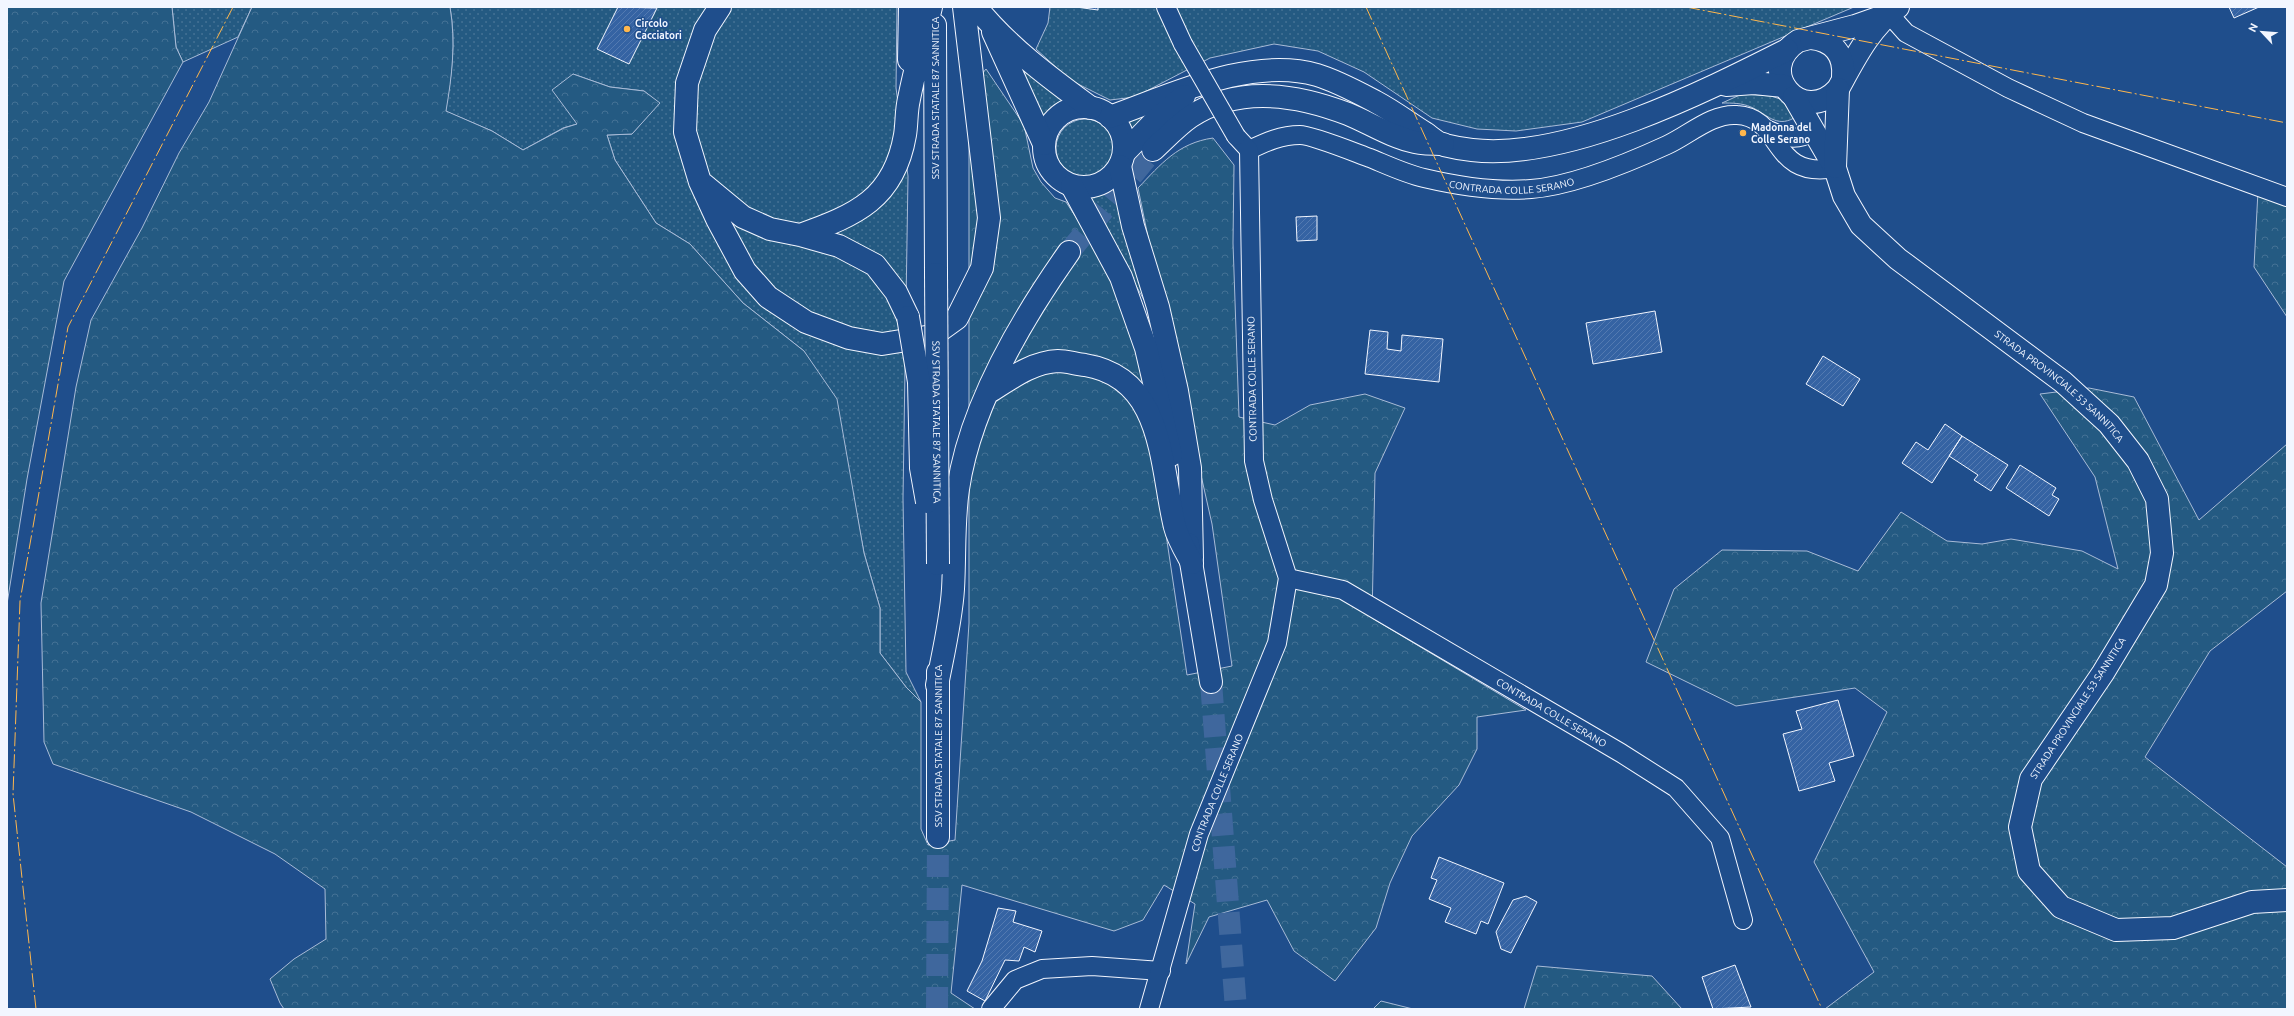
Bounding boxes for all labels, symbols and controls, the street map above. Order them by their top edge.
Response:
north arrow [2242,12,2282,52]
street label: SSV STRADA STATALE 87 SANNITICA [930,16,941,179]
place label: Circolo Cacciatori [635,18,682,41]
text: N [2246,21,2260,34]
marker: Circolo Cacciatori [622,24,632,34]
place label: Madonna del Colle Serano [1751,122,1812,145]
marker: Madonna del Colle Serano [1738,128,1748,138]
street label: CONTRADA COLLE SERANO [1448,175,1576,195]
street label: CONTRADA COLLE SERANO [1245,316,1259,442]
street label: STRADA PROVINCIALE 53 SANNITICA [1993,328,2127,444]
street label: SSV STRADA STATALE 87 SANNITICA [931,341,943,504]
street label: STRADA PROVINCIALE 53 SANNITICA [2028,635,2128,781]
street label: SSV STRADA STATALE 87 SANNITICA [933,664,944,827]
street label: CONTRADA COLLE SERANO [1494,676,1609,749]
street label: CONTRADA COLLE SERANO [1189,732,1245,853]

